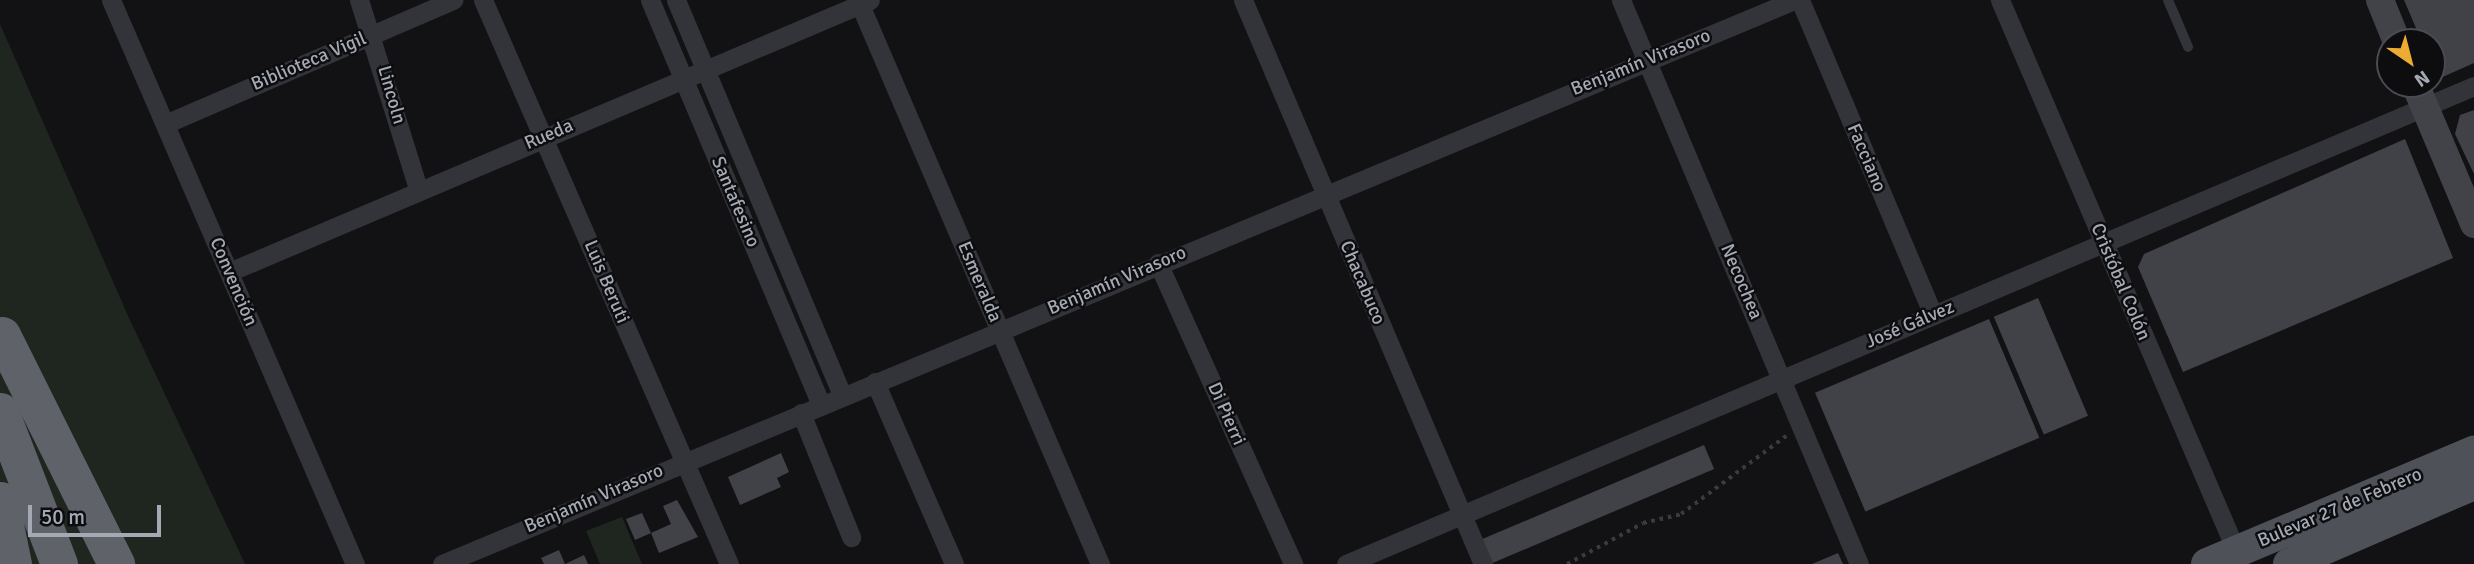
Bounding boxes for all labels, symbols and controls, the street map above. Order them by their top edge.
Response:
street label: Benjamín Virasoro [1568,25,1714,101]
street label: Biblioteca Vigil [248,28,370,96]
north arrow [2376,28,2446,98]
street label: Lincoln [372,63,410,127]
text: N [2410,65,2434,92]
street label: Rueda [521,115,577,155]
street label: Facciano [1841,120,1891,196]
street label: Santafesino [706,153,764,251]
street label: Cristóbal Colón [2085,220,2155,344]
street label: Convención [204,234,262,330]
street label: Luis Beruti [578,237,634,327]
street label: Esmeralda [952,238,1006,326]
street label: Chacabuco [1334,238,1390,328]
street label: Necochea [1715,241,1767,323]
street label: Benjamín Virasoro [1044,242,1190,320]
street label: José Gálvez [1862,296,1958,354]
street label: Di Pierri [1202,379,1250,449]
street label: Benjamín Virasoro [521,460,667,538]
street label: Bulevar 27 de Febrero [2255,463,2425,553]
scale bar [32,490,164,534]
text: 50 m [41,504,85,530]

